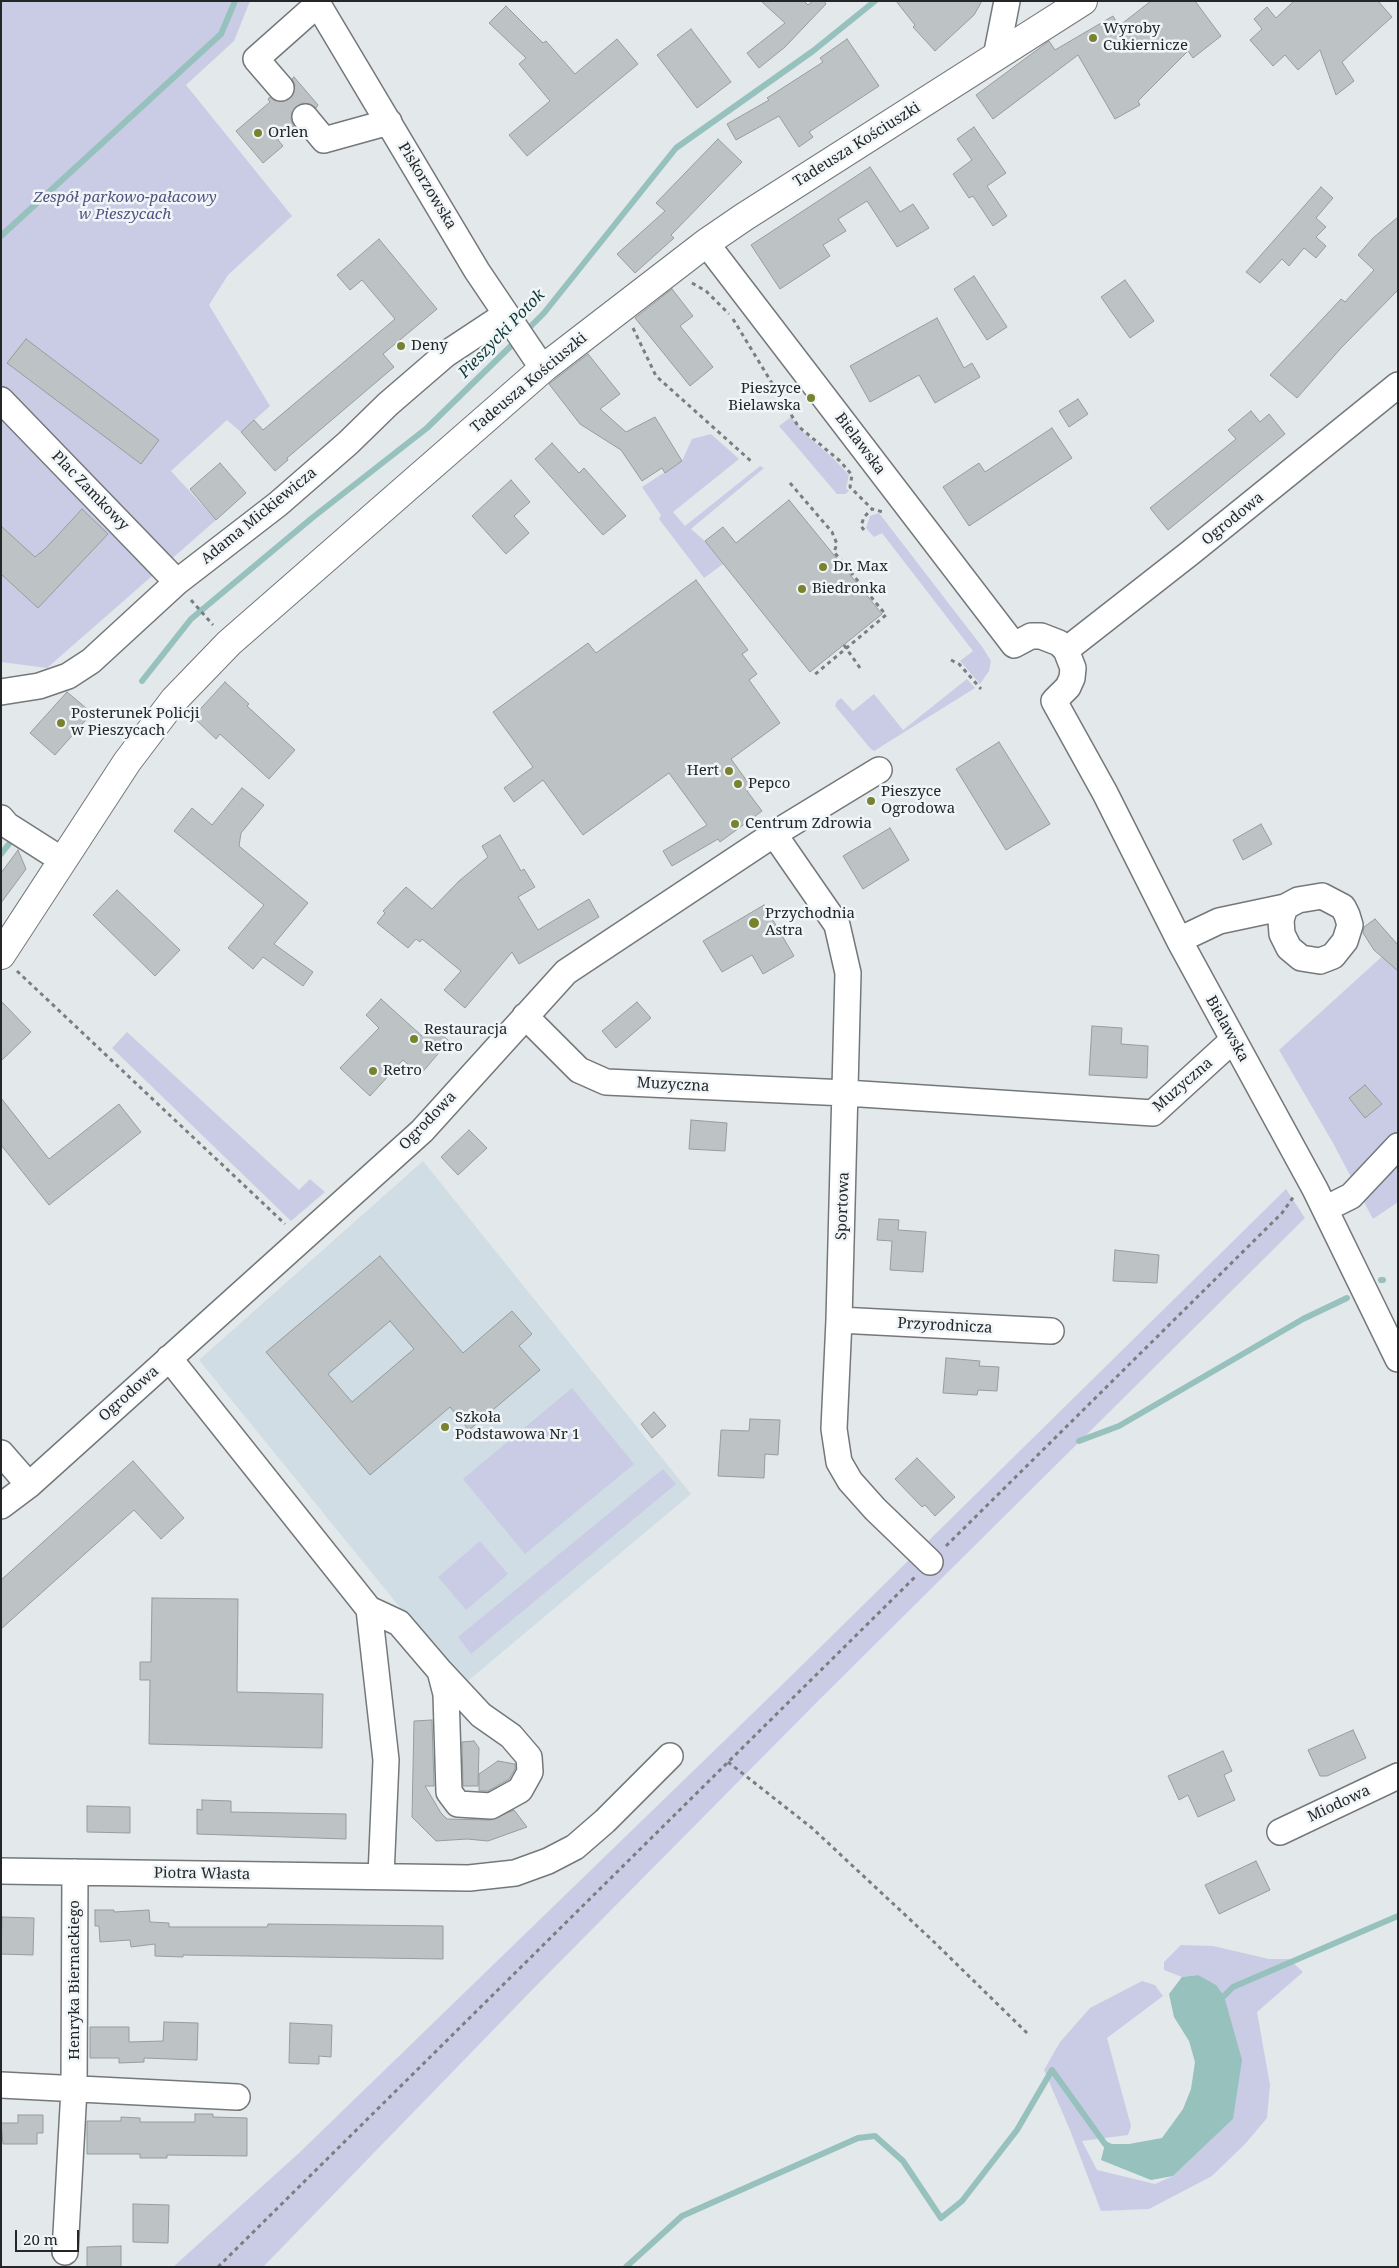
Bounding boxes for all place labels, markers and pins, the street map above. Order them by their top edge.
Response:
place label: Wyroby Cukiernicze [1103,20,1188,55]
marker: Wyroby Cukiernicze [1087,32,1099,44]
place label: Orlen [268,124,309,142]
marker: Orlen [252,127,264,139]
place label: Deny [411,337,448,355]
marker: Deny [395,340,407,352]
place label: Pieszyce Bielawska [728,380,801,415]
marker: Pieszyce Bielawska [805,392,817,404]
place label: Dr. Max [833,558,888,576]
marker: Dr. Max [817,561,829,573]
place label: Biedronka [812,580,886,598]
marker: Biedronka [796,583,808,595]
place label: Posterunek Policji w Pieszycach [71,705,200,740]
marker: Posterunek Policji w Pieszycach [55,717,67,729]
place label: Hert [687,762,719,780]
marker: Hert [723,765,735,777]
place label: Pepco [748,775,790,793]
marker: Pepco [732,778,744,790]
place label: Pieszyce Ogrodowa [881,783,955,818]
marker: Pieszyce Ogrodowa [865,795,877,807]
place label: Centrum Zdrowia [745,815,872,833]
marker: Centrum Zdrowia [729,818,741,830]
place label: Przychodnia Astra [765,905,855,940]
marker: Przychodnia Astra [747,916,761,930]
place label: Restauracja Retro [424,1021,507,1056]
marker: Restauracja Retro [408,1033,420,1045]
place label: Retro [383,1062,422,1080]
marker: Retro [367,1065,379,1077]
place label: Szkoła Podstawowa Nr 1 [455,1409,580,1444]
marker: Szkoła Podstawowa Nr 1 [439,1421,451,1433]

